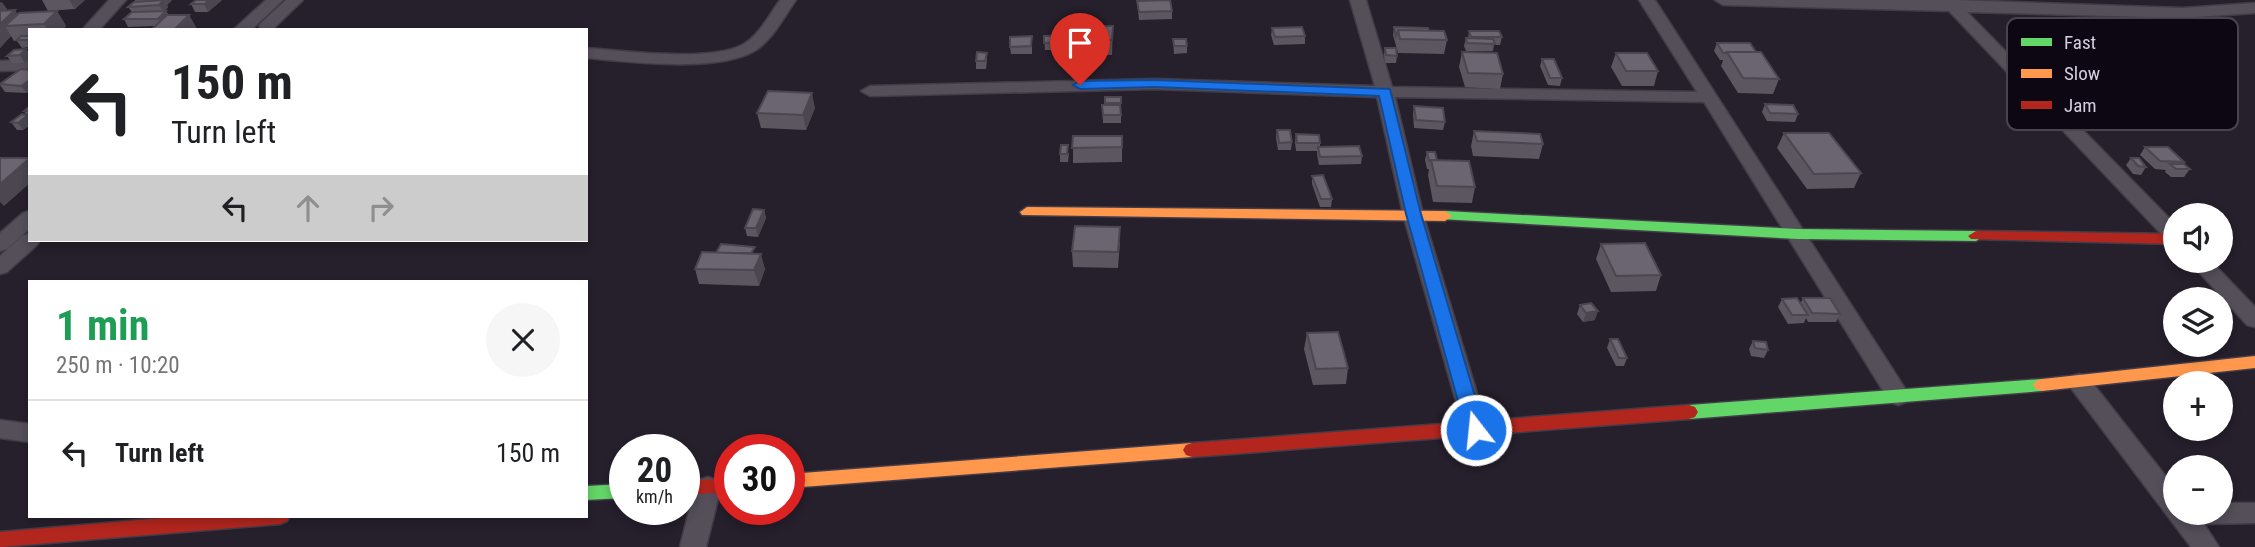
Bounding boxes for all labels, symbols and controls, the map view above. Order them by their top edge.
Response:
pin [1050,13,1110,85]
legend [2007,18,2238,130]
icon: arrive [1061,24,1099,62]
text: Fast [2064,31,2096,54]
text: 150 m [171,54,293,111]
icon: left [56,56,147,147]
text: Slow [2064,62,2100,85]
text: Jam [2064,94,2097,117]
text: Turn left [171,113,276,151]
icon: left [216,189,254,227]
icon: ahead [289,189,327,227]
icon: right [362,189,400,227]
map controls [2163,203,2233,525]
button: sound [2163,203,2233,273]
button: layers [2163,287,2233,357]
text: 1 min [56,301,149,350]
button: close [486,303,560,377]
text: 250 m · 10:20 [56,352,180,379]
button: + [2163,371,2233,441]
position arrow [1439,393,1513,467]
icon: left [56,434,94,472]
speed limit sign: 30 [714,434,805,525]
text: Turn left [115,438,204,468]
text: 150 m [496,438,560,468]
text: 20 [637,450,672,491]
button: − [2163,455,2233,525]
text: km/h [636,486,673,507]

